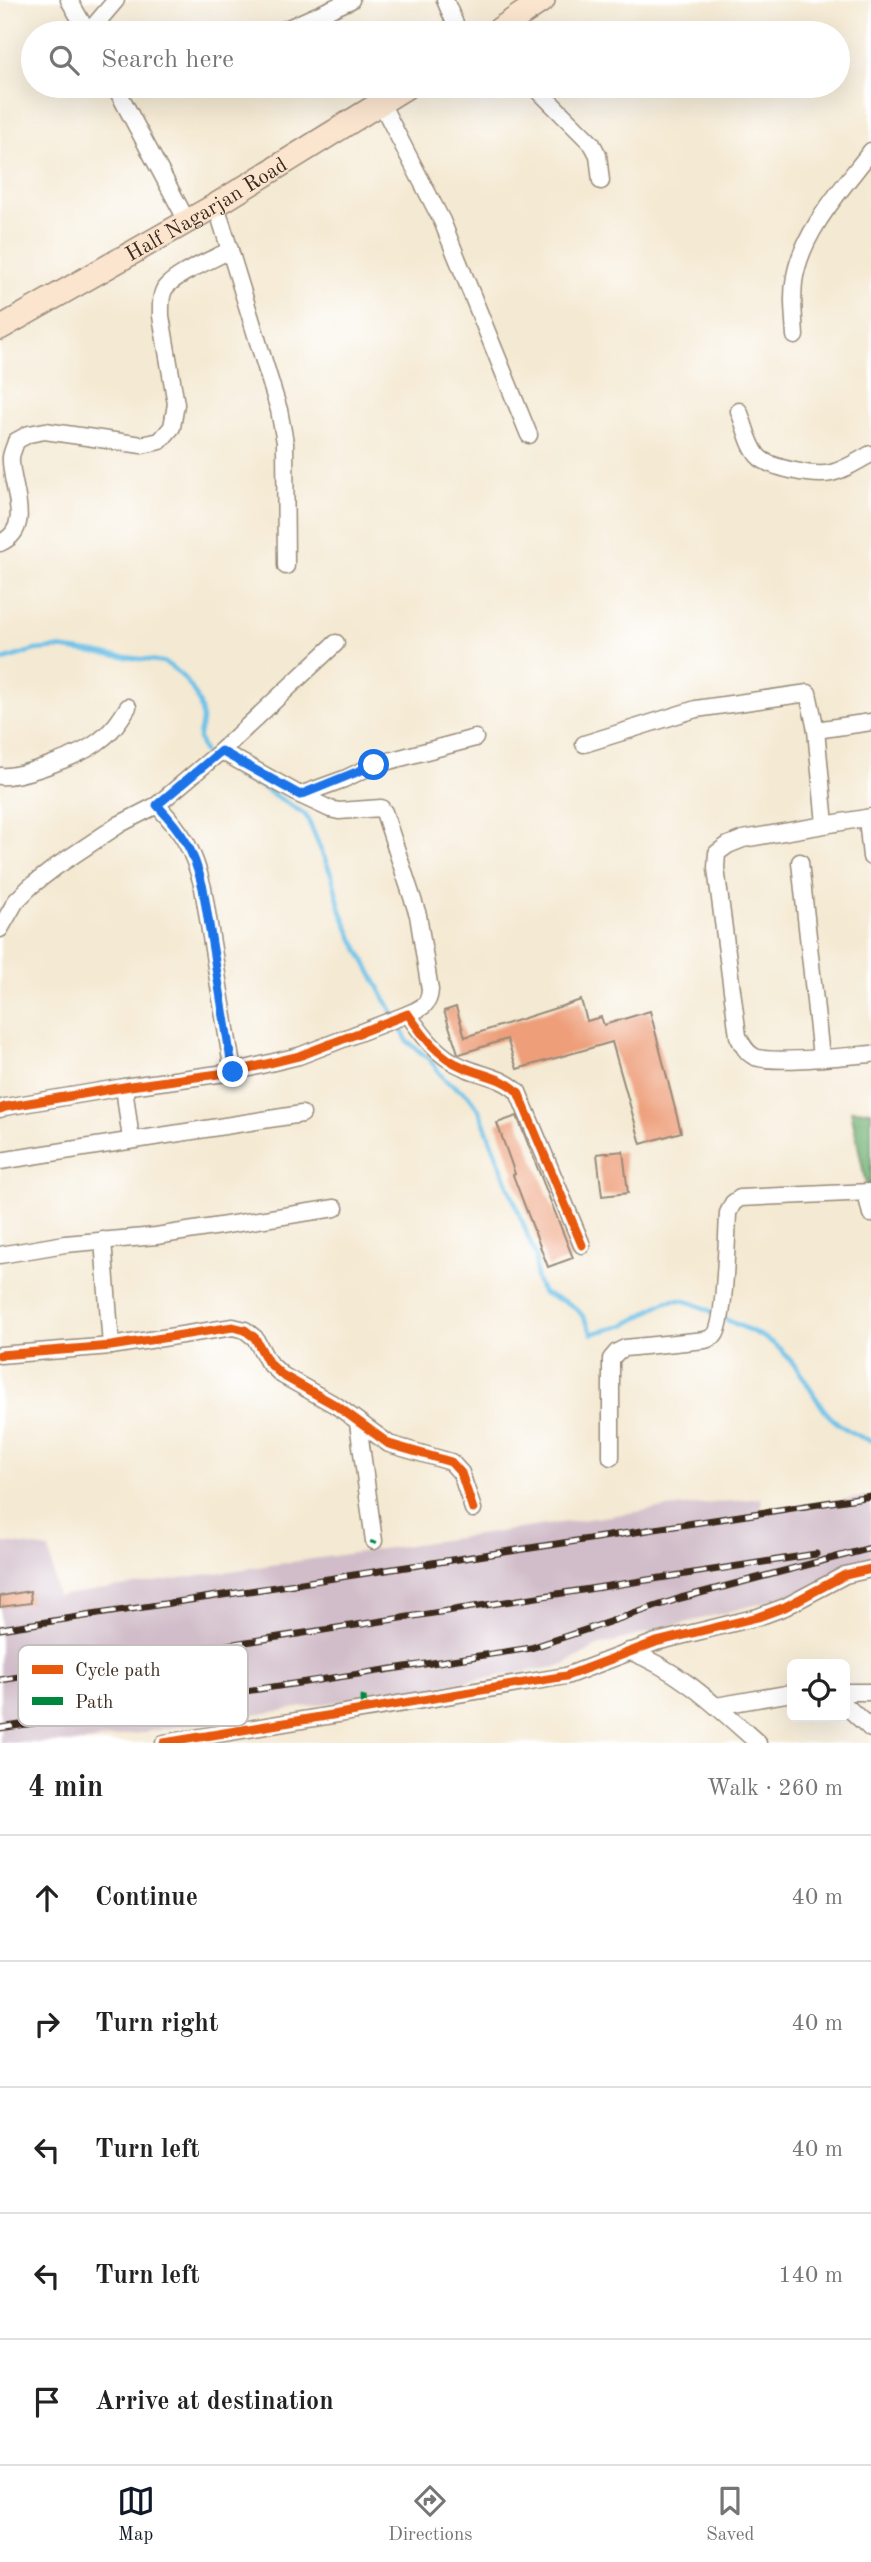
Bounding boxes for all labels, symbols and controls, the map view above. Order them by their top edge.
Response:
search box [21,21,850,98]
icon: search [45,41,83,79]
text: Search here [101,47,234,73]
street label: Half Nagarjan Road [123,155,291,266]
route start [358,749,389,780]
route end [217,1056,248,1087]
legend [18,1645,248,1726]
map controls [787,1659,850,1722]
button: locate [787,1659,850,1722]
text: Cycle path [75,1662,161,1681]
text: Path [75,1694,113,1713]
text: 4 min [28,1773,103,1803]
text: Walk · 260 m [707,1777,843,1800]
icon: ahead [28,1879,66,1917]
text: Continue [95,1885,198,1911]
text: 40 m [792,1886,843,1909]
icon: right [28,2005,66,2043]
text: Turn right [95,2011,218,2037]
text: 40 m [792,2012,843,2035]
icon: left [28,2131,66,2169]
text: Turn left [95,2137,200,2163]
text: 40 m [792,2138,843,2161]
icon: left [28,2257,66,2295]
text: Turn left [95,2263,200,2289]
text: 140 m [778,2264,843,2287]
icon: arrive [28,2383,66,2421]
text: Arrive at destination [95,2389,334,2415]
tab: Map [117,2482,155,2547]
tab: Directions [388,2482,473,2547]
tab: Saved [706,2482,754,2547]

